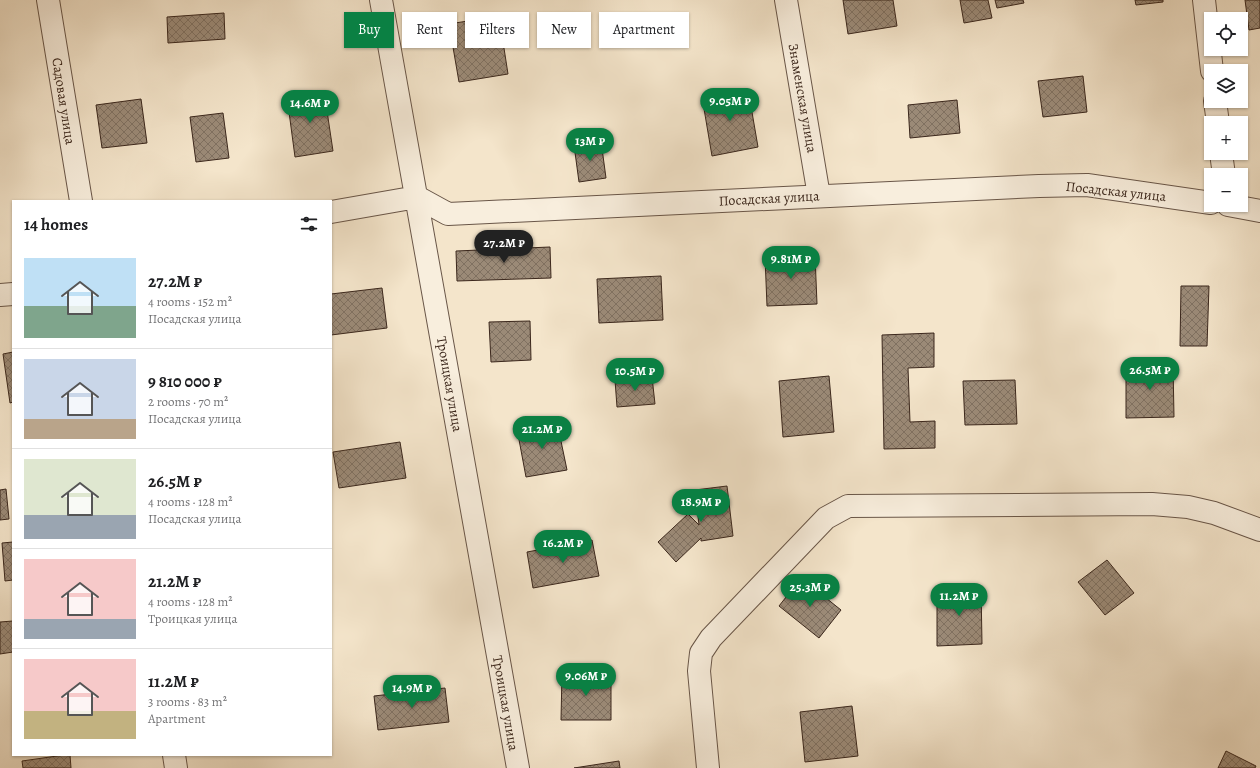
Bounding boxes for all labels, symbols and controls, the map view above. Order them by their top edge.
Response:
chip: Buy [344,12,394,48]
chip: Rent [402,12,457,48]
chip: Filters [465,12,529,48]
chip: New [537,12,591,48]
chip: Apartment [599,12,689,48]
map controls [1204,12,1248,212]
button: locate [1204,12,1248,56]
street label: Знаменская улица [784,42,822,155]
street label: Садовая улица [47,56,80,146]
button: layers [1204,64,1248,108]
pin: 9.05M ₽ [693,88,767,122]
pin: 14.6M ₽ [273,90,347,124]
text: 9.05M ₽ [709,92,751,109]
text: 14.6M ₽ [290,94,330,111]
button: + [1204,116,1248,160]
pin: 13M ₽ [562,128,618,162]
text: 13M ₽ [575,132,605,149]
button: − [1204,168,1248,212]
street label: Посадская улица [1065,177,1168,206]
street label: Посадская улица [718,186,820,211]
text: 14 homes [24,213,88,236]
icon: filters [298,213,320,235]
pin: 27.2M ₽ [467,230,541,264]
text: 27.2M ₽ [483,234,525,251]
pin: 9.81M ₽ [754,246,828,280]
text: 9.81M ₽ [771,250,811,267]
text: 27.2M ₽ [148,270,202,293]
icon: home [56,274,104,322]
text: 4 rooms · 152 m² [148,293,232,310]
text: Посадская улица [148,310,242,327]
street label: Троицкая улица [432,335,467,434]
pin: 26.5M ₽ [1113,357,1187,391]
pin: 10.5M ₽ [598,358,672,392]
text: 26.5M ₽ [1129,361,1171,378]
text: 10.5M ₽ [615,362,655,379]
text: 9 810 000 ₽ [148,370,222,393]
icon: home [56,375,104,423]
text: 2 rooms · 70 m² [148,393,228,410]
text: Посадская улица [148,410,242,427]
pin: 21.2M ₽ [505,416,579,450]
text: 21.2M ₽ [522,420,562,437]
text: 26.5M ₽ [148,470,202,493]
icon: home [56,475,104,523]
pin: 18.9M ₽ [664,489,738,523]
text: 4 rooms · 128 m² [148,493,233,510]
text: 18.9M ₽ [681,493,721,510]
text: Посадская улица [148,510,242,527]
pin: 16.2M ₽ [526,530,600,564]
text: 16.2M ₽ [543,534,583,551]
text: 21.2M ₽ [148,570,201,593]
pin: 25.3M ₽ [773,574,847,608]
icon: home [56,575,104,623]
text: 25.3M ₽ [790,578,830,595]
pin: 11.2M ₽ [922,583,996,617]
text: 11.2M ₽ [940,587,978,604]
text: 4 rooms · 128 m² [148,593,233,610]
text: Троицкая улица [148,610,238,627]
street label: Троицкая улица [488,654,523,753]
pin: 9.06M ₽ [549,663,623,697]
text: 9.06M ₽ [565,667,607,684]
text: 11.2M ₽ [148,670,199,693]
icon: home [56,675,104,723]
pin: 14.9M ₽ [375,675,449,709]
text: 14.9M ₽ [392,679,432,696]
text: 3 rooms · 83 m² [148,693,227,710]
text: Apartment [148,710,206,727]

